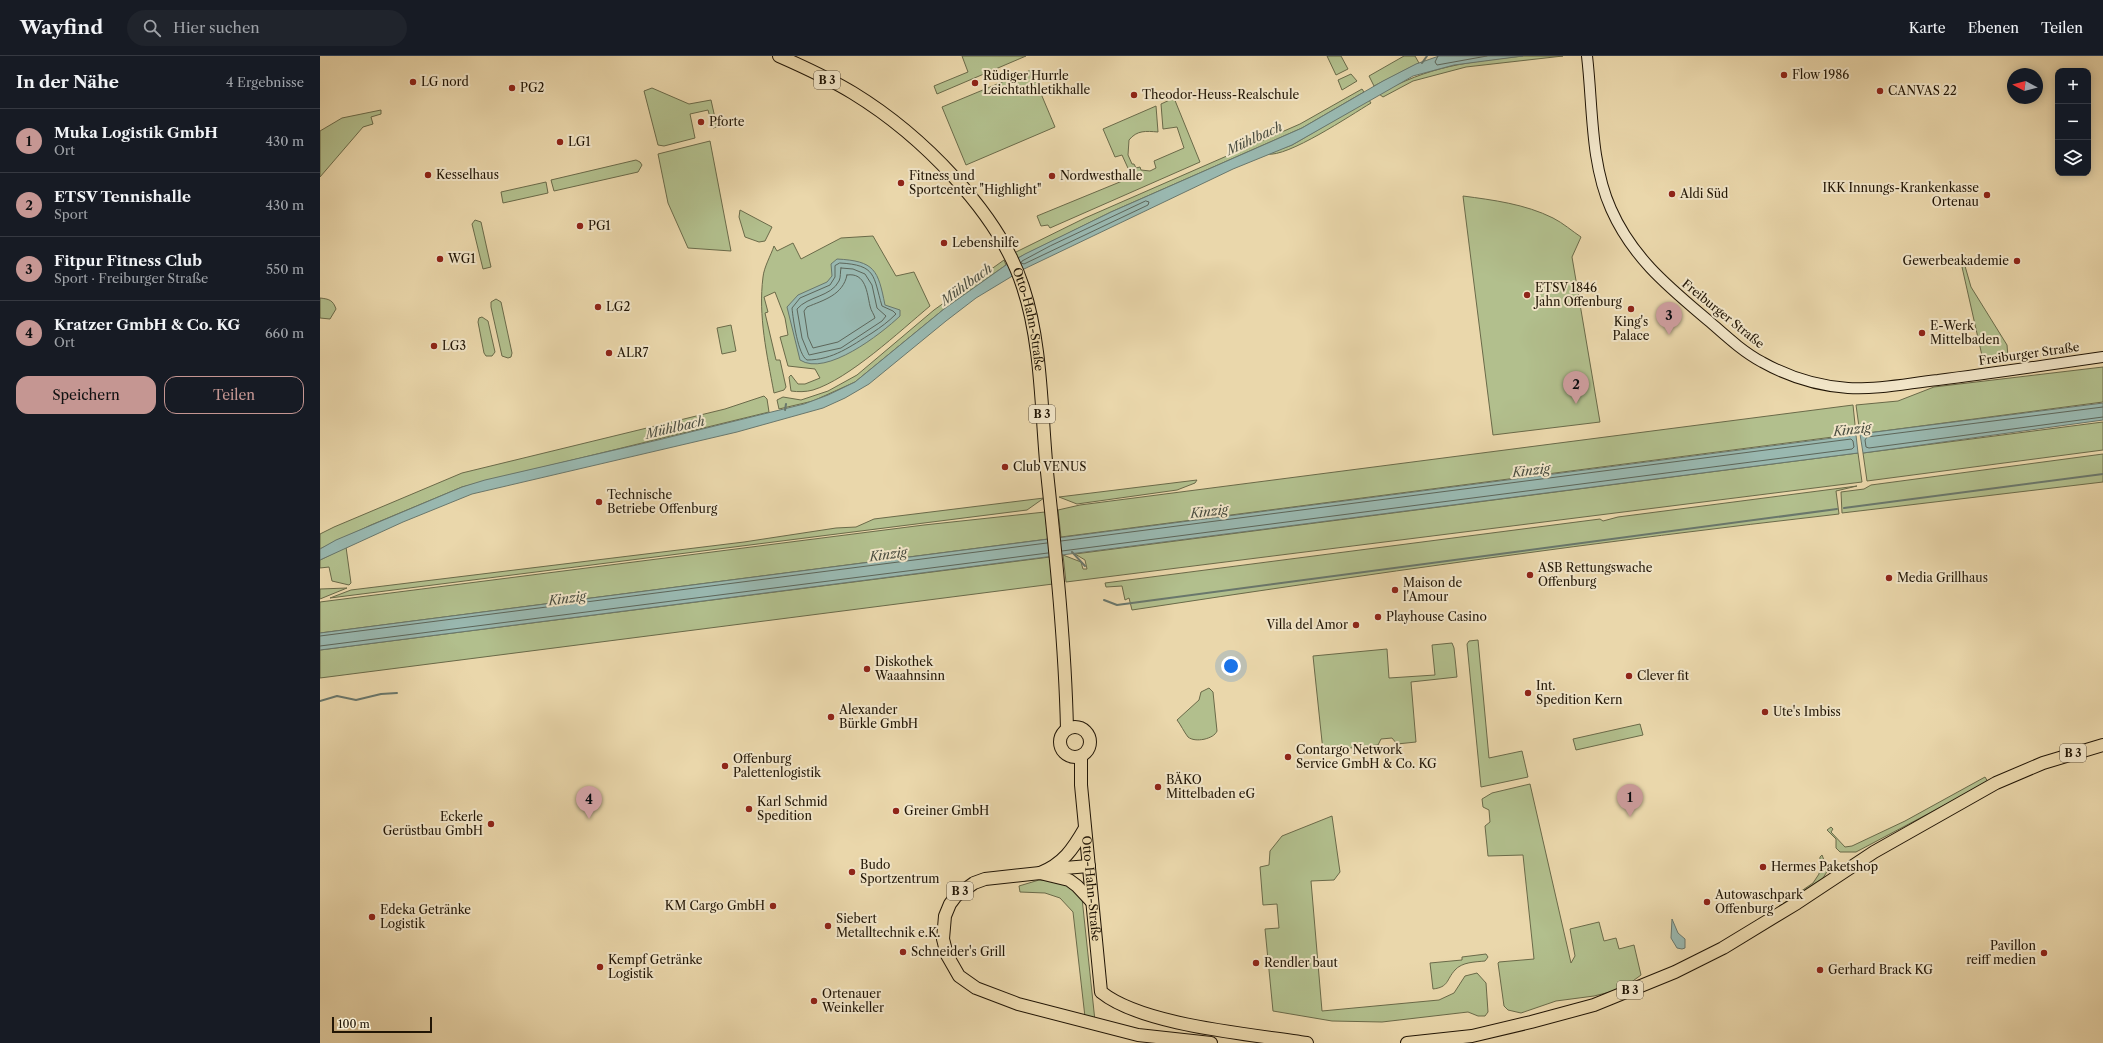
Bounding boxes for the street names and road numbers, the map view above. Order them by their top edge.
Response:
road number: B 3 [814,71,840,89]
street label: Otto-Hahn-Straße [1009,265,1047,372]
street label: Freiburger Straße [1679,276,1768,352]
street label: Freiburger Straße [1978,339,2081,368]
road number: B 3 [1029,405,1055,423]
road number: B 3 [2060,744,2086,762]
street label: Otto-Hahn-Straße [1079,835,1104,942]
road number: B 3 [947,882,973,900]
road number: B 3 [1617,981,1643,999]

